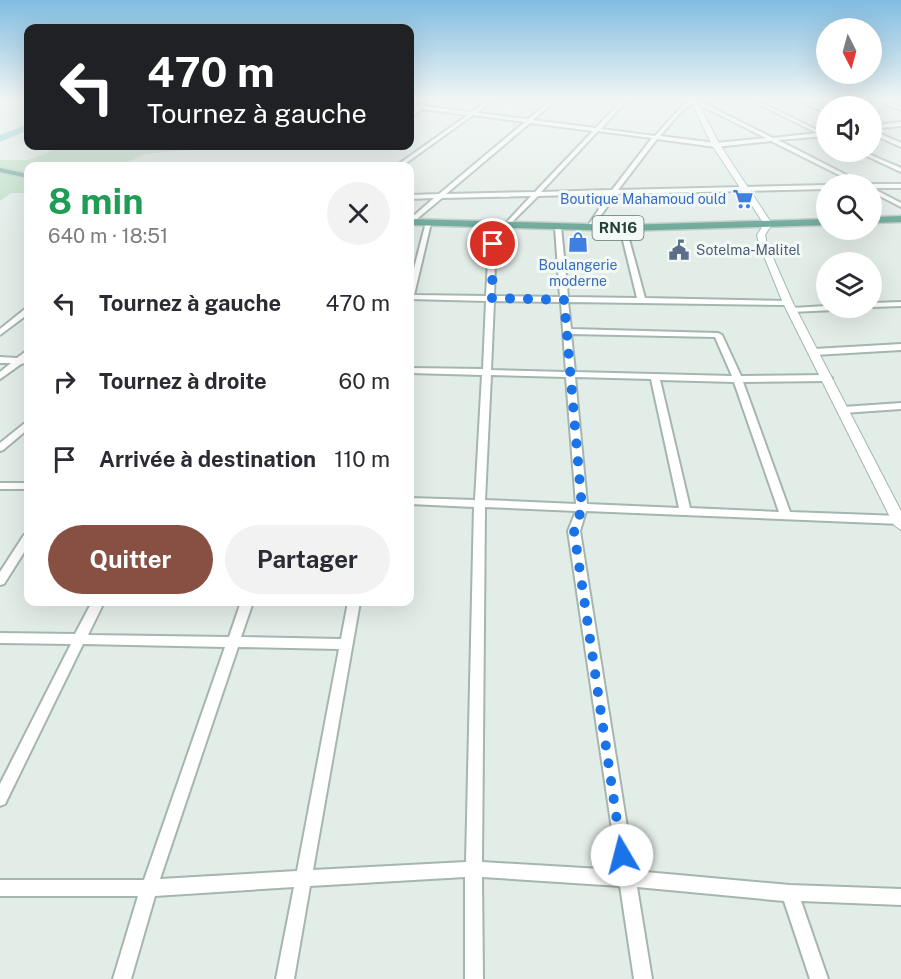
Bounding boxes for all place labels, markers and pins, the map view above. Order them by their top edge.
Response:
supermarket icon: Boutique Mahamoud ould [731,187,755,211]
place label: Boutique Mahamoud ould [560,191,726,207]
pin [467,218,518,269]
shop icon: Boulangerie moderne [566,230,590,254]
public building icon: Sotelma-Malitel [667,238,691,262]
place label: Sotelma-Malitel [696,242,801,258]
place label: Boulangerie moderne [539,257,617,289]

